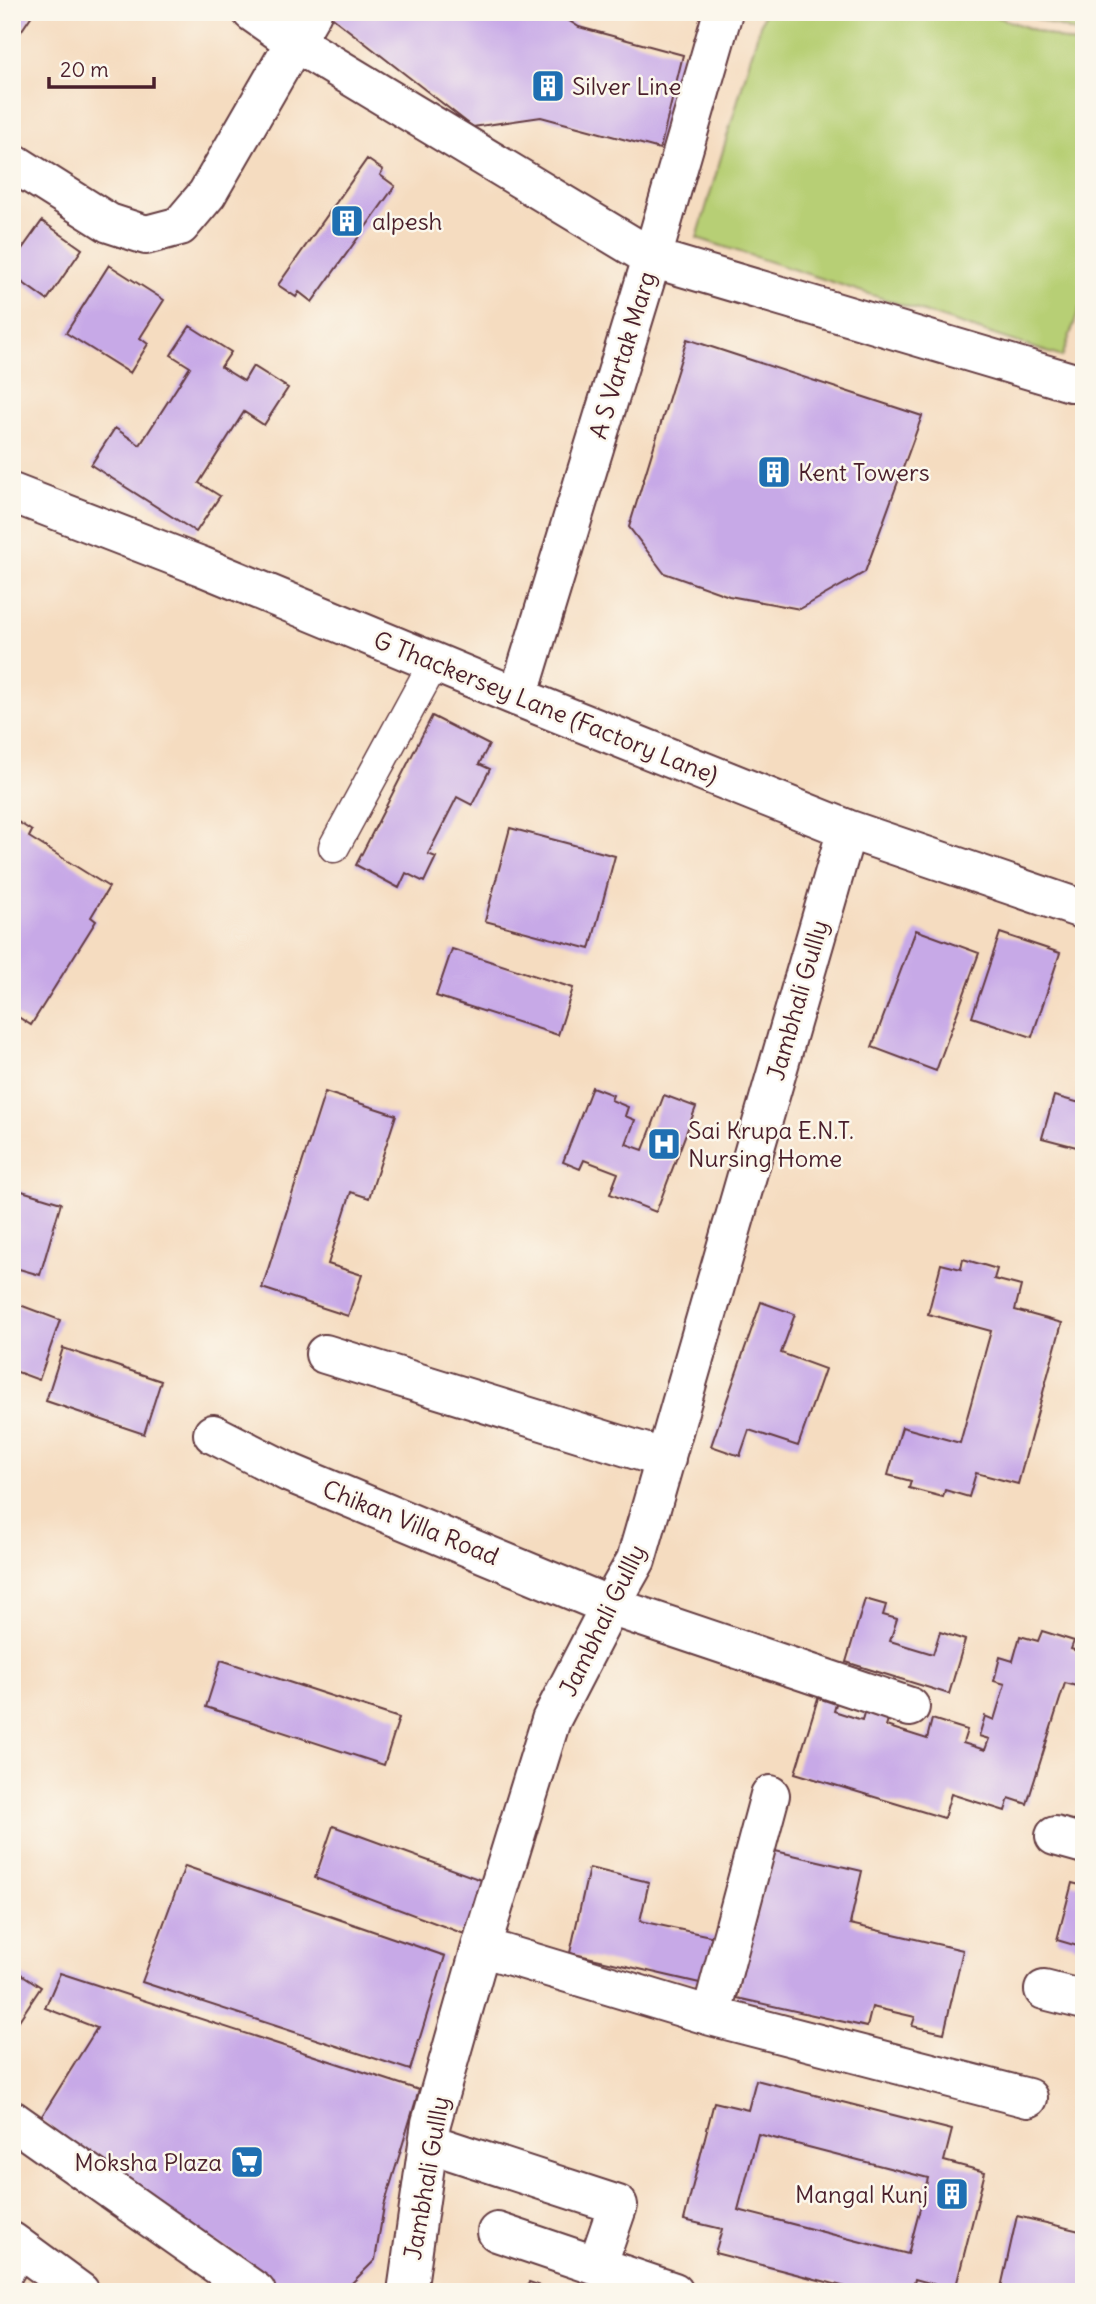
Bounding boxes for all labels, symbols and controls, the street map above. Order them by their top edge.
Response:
scale bar [49,46,154,90]
text: 20 m [60,56,109,83]
building icon: Silver Line [529,67,567,105]
place label: Silver Line [572,71,681,101]
building icon: alpesh [328,202,366,240]
place label: alpesh [372,206,442,236]
street label: A S Vartak Marg [582,268,662,442]
building icon: Kent Towers [755,453,793,491]
place label: Kent Towers [798,457,930,487]
street label: G Thackersey Lane (Factory Lane) [370,624,722,790]
street label: Jambhali Gullly [760,916,834,1084]
place label: Sai Krupa E.N.T. Nursing Home [688,1115,854,1173]
hospital icon: Sai Krupa E.N.T. Nursing Home [645,1125,683,1163]
street label: Chikan Villa Road [319,1473,503,1571]
street label: Jambhali Gullly [552,1539,652,1701]
street label: Jambhali Gullly [397,2094,455,2262]
supermarket icon: Moksha Plaza [228,2143,266,2181]
place label: Moksha Plaza [74,2147,222,2177]
building icon: Mangal Kunj [933,2175,971,2213]
place label: Mangal Kunj [795,2179,928,2209]

